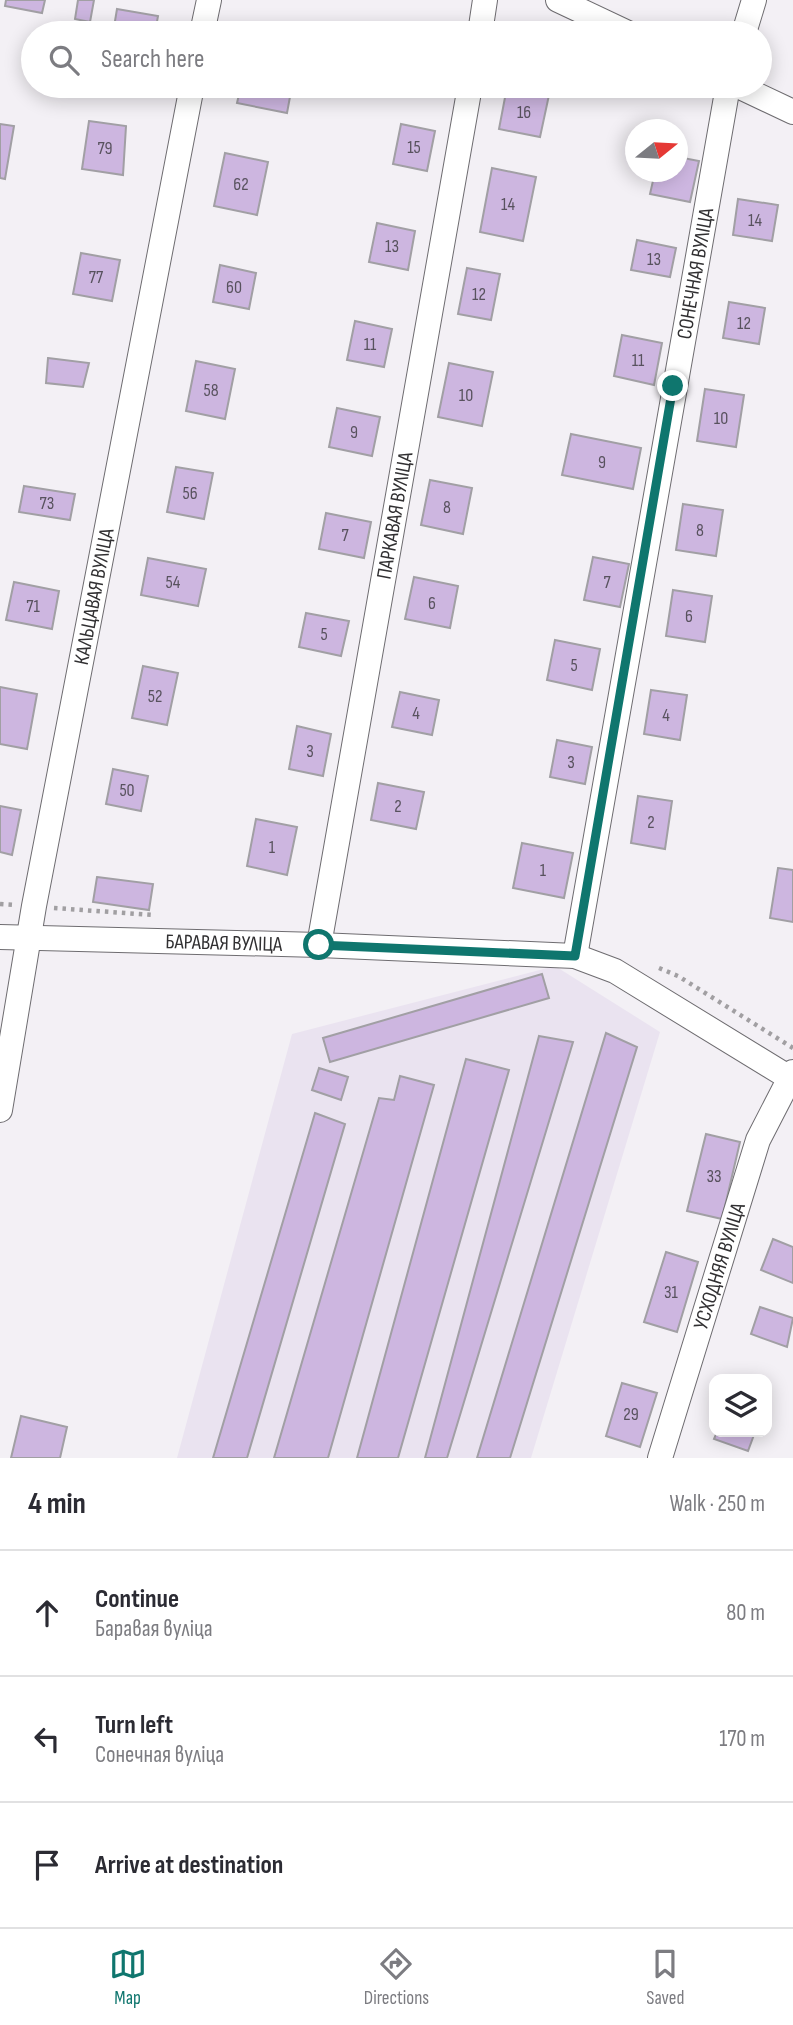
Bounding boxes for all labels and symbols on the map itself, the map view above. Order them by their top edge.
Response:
house number: 16 [517,102,531,123]
north arrow [625,119,688,182]
house number: 15 [407,137,421,158]
house number: 79 [97,138,113,159]
house number: 62 [233,174,249,195]
house number: 14 [501,194,515,215]
street label: СОНЕЧНАЯ ВУЛІЦА [671,205,719,341]
house number: 14 [748,210,762,231]
house number: 13 [385,236,399,257]
house number: 13 [647,249,661,270]
house number: 77 [89,267,104,288]
house number: 60 [226,277,242,298]
house number: 12 [472,284,486,305]
house number: 12 [737,313,751,334]
house number: 11 [364,334,377,355]
house number: 11 [632,350,645,371]
route end [657,370,688,401]
house number: 58 [203,380,219,401]
house number: 10 [459,385,473,406]
house number: 10 [714,408,728,429]
house number: 9 [350,422,358,443]
street label: ПАРКАВАЯ ВУЛІЦА [371,449,418,581]
house number: 9 [598,452,606,473]
house number: 56 [182,483,198,504]
house number: 73 [40,493,54,514]
house number: 8 [443,497,451,518]
house number: 8 [696,520,704,541]
street label: КАЛЬЦАВАЯ ВУЛІЦА [68,525,119,667]
house number: 7 [341,525,349,546]
house number: 54 [166,572,181,593]
house number: 7 [603,572,611,593]
house number: 6 [428,593,436,614]
house number: 71 [26,596,40,617]
house number: 6 [685,606,693,627]
house number: 5 [320,624,328,645]
house number: 5 [570,655,578,676]
house number: 52 [148,686,162,707]
house number: 4 [412,703,420,724]
house number: 4 [662,705,670,726]
house number: 3 [306,741,314,762]
house number: 3 [567,752,575,773]
house number: 50 [119,780,135,801]
house number: 2 [394,796,402,817]
house number: 2 [647,812,655,833]
house number: 1 [269,837,276,858]
house number: 1 [540,860,547,881]
street label: БАРАВАЯ ВУЛІЦА [165,929,284,957]
route start [303,929,334,960]
house number: 33 [706,1166,722,1187]
street label: УСХОДНЯЯ ВУЛІЦА [688,1199,751,1332]
house number: 31 [664,1282,679,1303]
house number: 29 [623,1404,639,1425]

